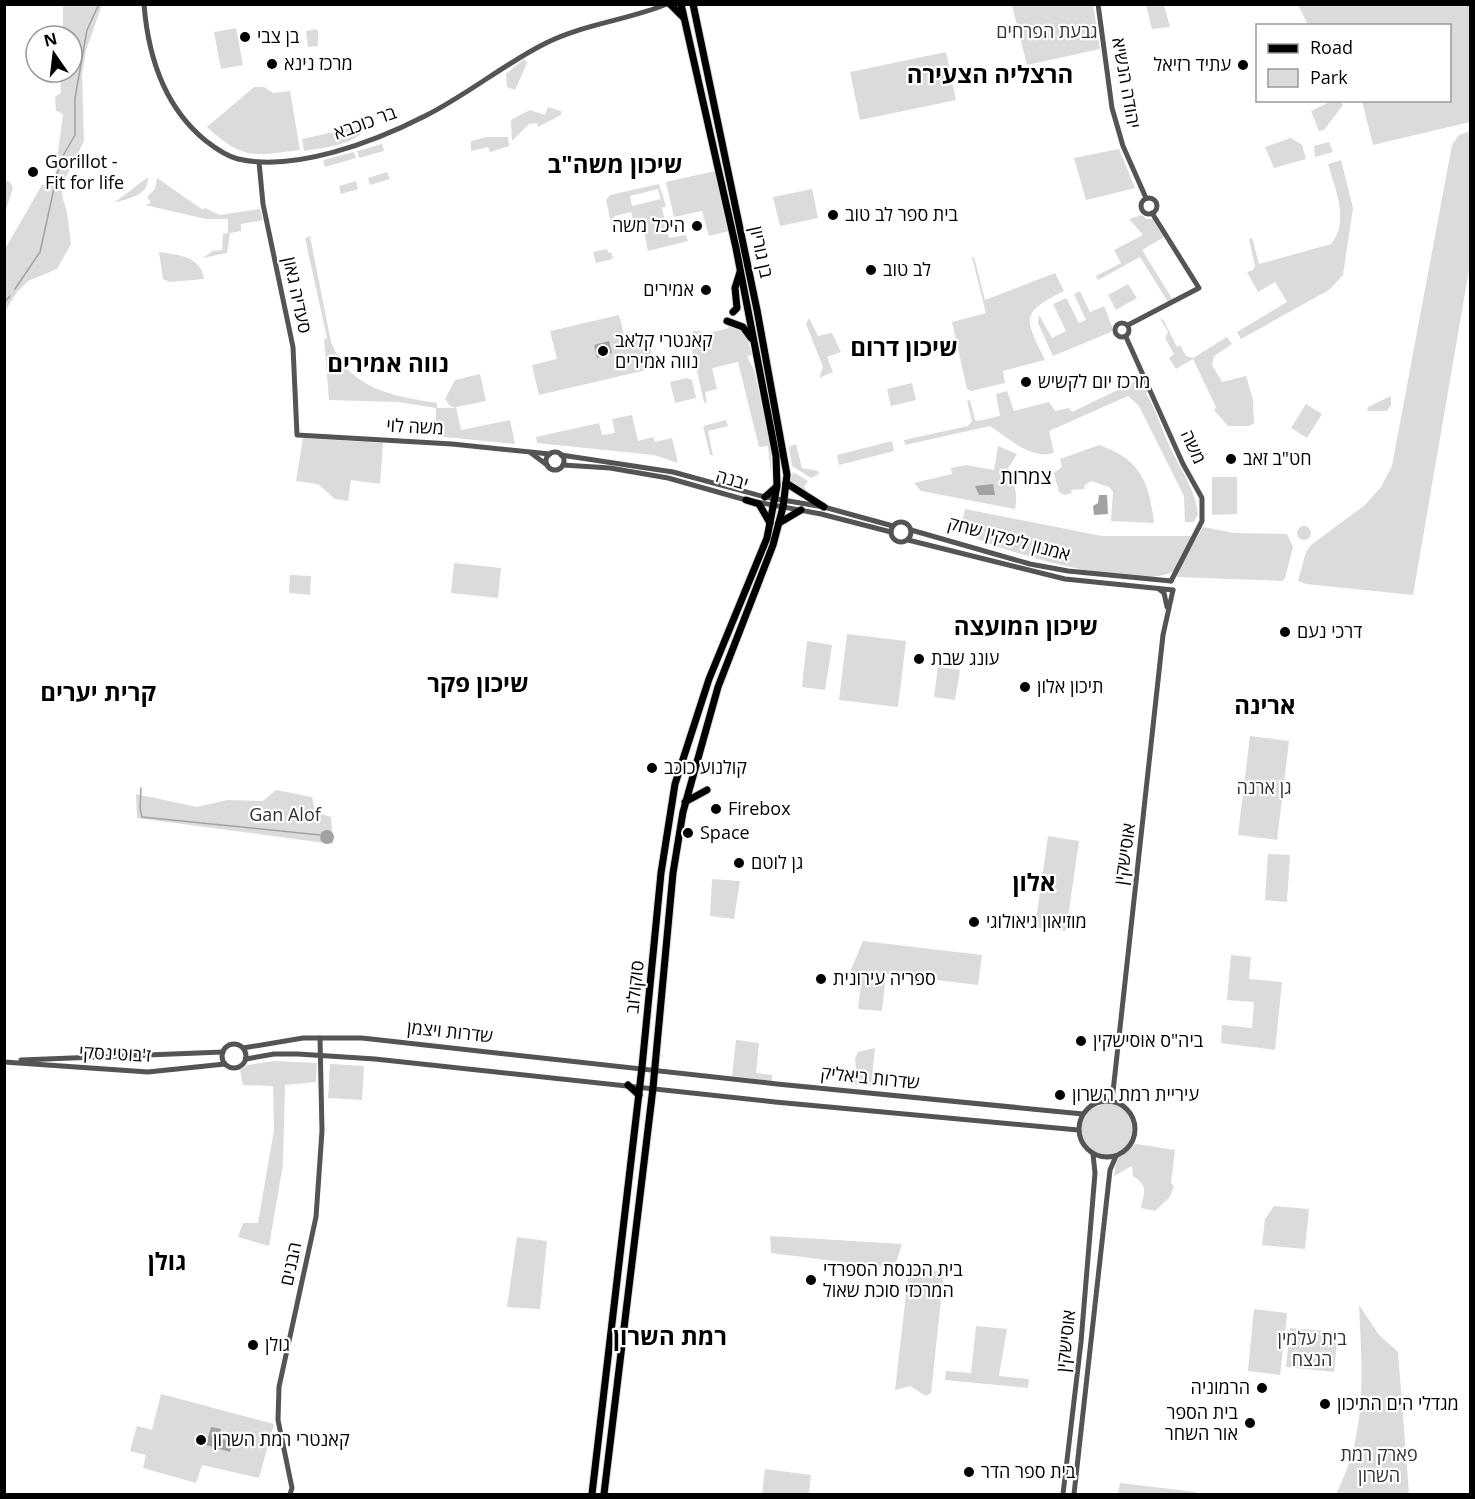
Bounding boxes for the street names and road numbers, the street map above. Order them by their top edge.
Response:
street label: יהודה הנשיא [1107,35,1147,130]
street label: בר כוכבא [330,99,400,144]
street label: בן גוריון [745,223,779,281]
street label: סעדיה גאון [278,254,318,335]
street label: משה לוי [386,413,444,439]
street label: משה [1176,426,1212,468]
street label: יבנה [713,463,751,495]
street label: אמנון ליפקין שחק [945,510,1073,566]
street label: אוסישקין [1108,821,1140,886]
street label: סוקולוב [619,959,649,1015]
street label: שדרות ויצמן [406,1015,494,1047]
street label: ז'בוטינסקי [79,1039,152,1067]
street label: שדרות ביאליק [819,1060,921,1094]
street label: הבנים [274,1240,306,1288]
street label: אוסישקין [1050,1309,1080,1373]

